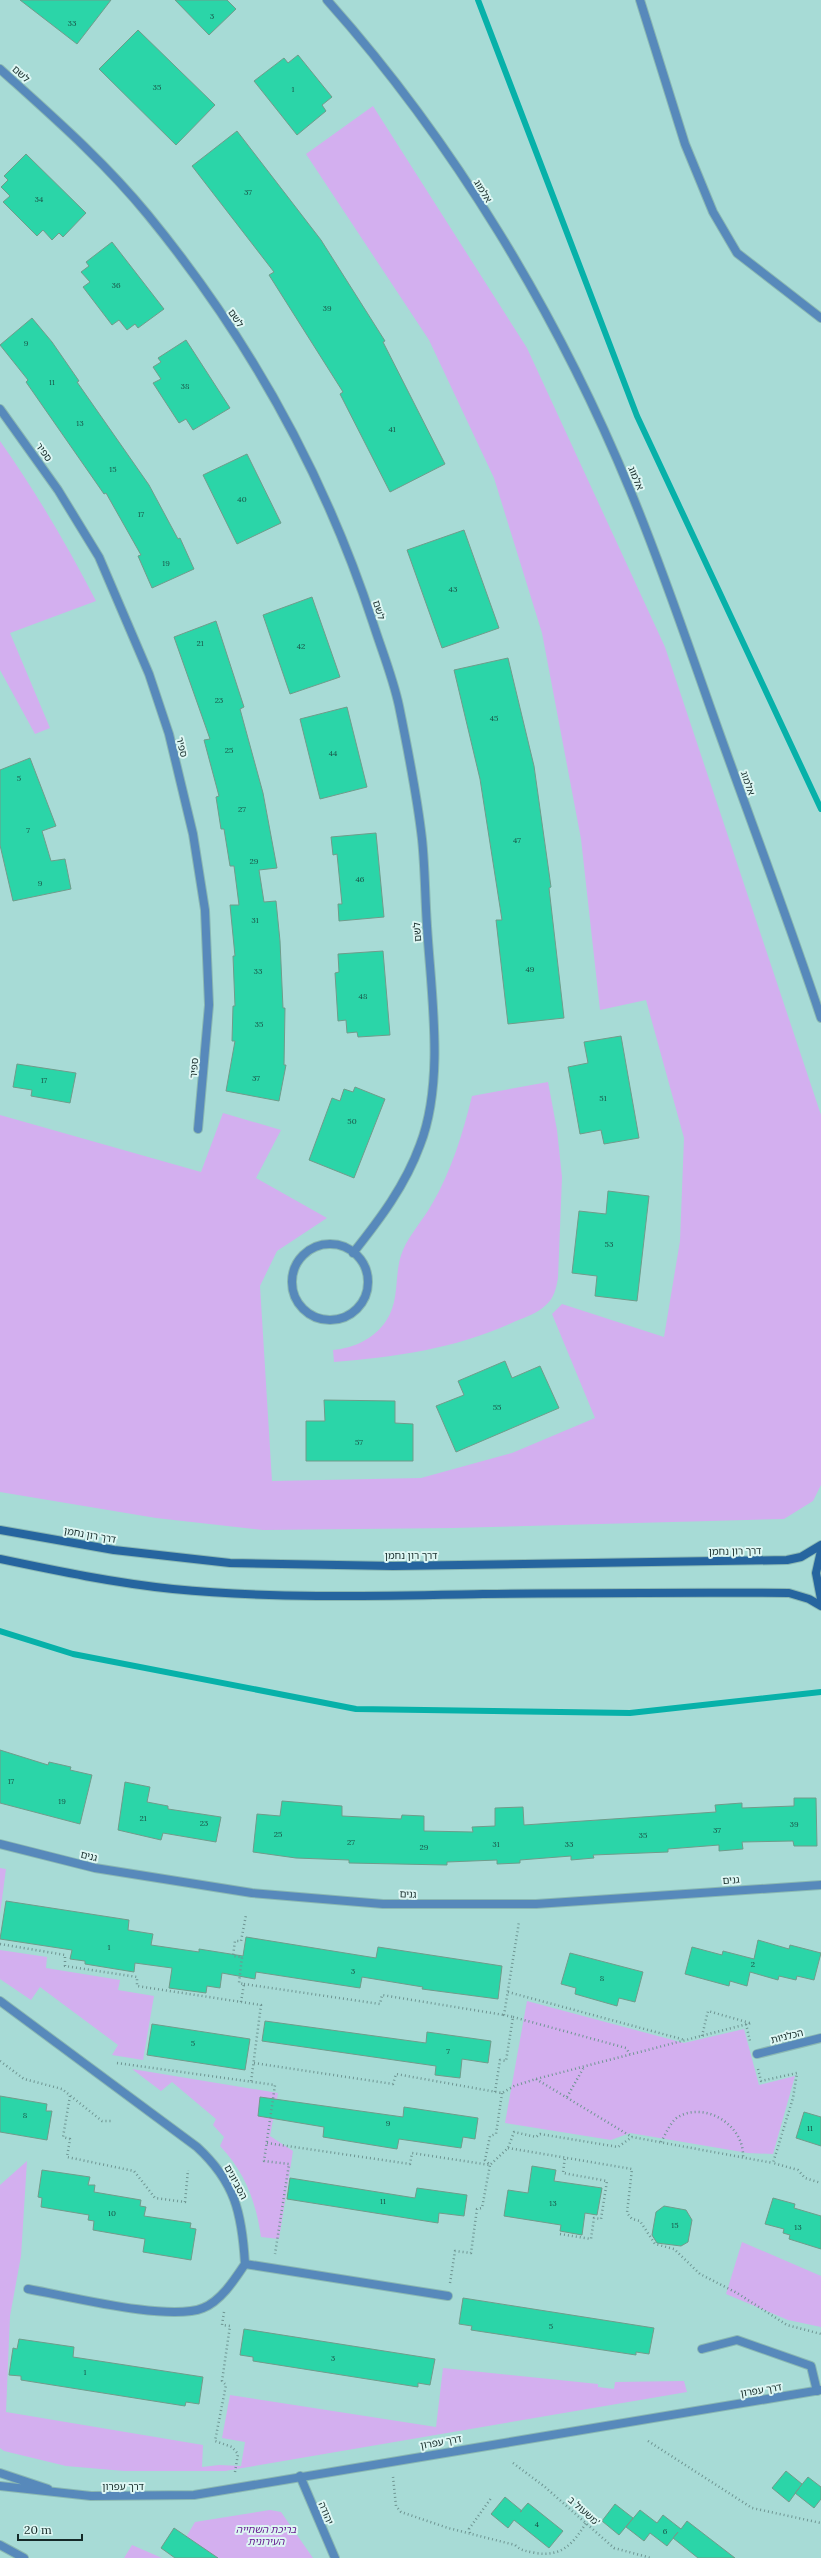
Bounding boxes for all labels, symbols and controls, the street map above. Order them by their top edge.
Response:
house number: 3 [210,11,215,21]
house number: 33 [68,18,77,28]
street label: לשם [9,63,33,85]
house number: 35 [153,82,161,92]
house number: 1 [292,84,295,94]
street label: אלמוג [471,177,495,205]
house number: 37 [244,187,252,197]
house number: 34 [35,194,44,204]
house number: 36 [111,280,121,290]
house number: 39 [322,303,332,313]
street label: לשם [225,306,247,330]
house number: 9 [24,338,29,348]
house number: 11 [49,377,55,387]
house number: 38 [181,381,190,391]
house number: 13 [76,418,84,428]
house number: 41 [388,424,396,434]
street label: ספיר [33,440,55,464]
house number: 15 [109,464,117,474]
street label: אלמוג [625,464,647,492]
house number: 40 [237,494,247,504]
house number: 17 [138,509,145,519]
house number: 19 [162,558,170,568]
house number: 43 [449,584,458,594]
street label: לשם [370,599,388,621]
house number: 21 [196,638,204,648]
house number: 42 [297,641,305,651]
house number: 23 [215,695,224,705]
house number: 45 [490,713,498,723]
street label: ספיר [173,736,191,758]
house number: 25 [225,745,233,755]
house number: 44 [329,748,338,758]
street label: אלמוג [738,769,758,797]
house number: 5 [17,773,21,783]
house number: 27 [238,804,246,814]
house number: 7 [26,825,30,835]
house number: 47 [513,835,521,845]
house number: 29 [250,856,259,866]
house number: 46 [356,874,365,884]
house number: 9 [38,878,43,888]
house number: 31 [251,915,259,925]
street label: לשם [410,922,424,942]
house number: 49 [526,964,535,974]
house number: 33 [254,966,263,976]
house number: 48 [359,991,368,1001]
house number: 35 [255,1019,263,1029]
street label: ספיר [187,1057,201,1079]
house number: 37 [252,1073,260,1083]
house number: 17 [41,1075,48,1085]
house number: 51 [599,1093,607,1103]
house number: 50 [347,1116,357,1126]
house number: 53 [605,1239,614,1249]
house number: 55 [493,1402,501,1412]
house number: 57 [355,1437,363,1447]
street label: דרך רון נחמן [63,1524,118,1546]
street label: דרך רון נחמן [709,1544,762,1558]
street label: דרך רון נחמן [385,1549,438,1562]
house number: 17 [8,1776,15,1786]
house number: 19 [58,1796,66,1806]
house number: 21 [139,1813,147,1823]
house number: 23 [200,1818,209,1828]
house number: 39 [789,1819,799,1829]
house number: 37 [713,1825,721,1835]
house number: 25 [274,1829,282,1839]
house number: 35 [639,1830,647,1840]
house number: 27 [347,1837,355,1847]
house number: 31 [492,1839,500,1849]
house number: 33 [565,1839,574,1849]
house number: 29 [420,1842,429,1852]
street label: גנים [79,1848,99,1864]
street label: גנים [722,1873,740,1887]
street label: גנים [399,1887,417,1901]
house number: 1 [108,1942,111,1952]
house number: 2 [751,1959,755,1969]
house number: 3 [351,1966,356,1976]
house number: 8 [600,1973,605,1983]
street label: הכלניות [769,2026,805,2046]
house number: 5 [191,2038,195,2048]
house number: 7 [446,2046,450,2056]
house number: 8 [23,2110,28,2120]
house number: 9 [386,2118,391,2128]
house number: 11 [807,2123,813,2133]
street label: הסביונים [221,2162,251,2202]
house number: 11 [380,2196,386,2206]
house number: 13 [549,2198,557,2208]
house number: 10 [108,2208,116,2218]
house number: 15 [671,2220,679,2230]
house number: 13 [794,2222,802,2232]
house number: 5 [549,2321,553,2331]
house number: 3 [331,2353,336,2363]
house number: 1 [84,2367,87,2377]
street label: דרך עפרון [739,2380,783,2400]
street label: דרך עפרון [419,2432,463,2452]
street label: דרך עפרון [102,2480,144,2493]
street label: משעול ב' [565,2493,603,2529]
street label: יהודה [315,2500,337,2526]
scale bar [18,2516,82,2542]
house number: 4 [535,2519,540,2529]
text: 20 m [24,2522,52,2537]
park label: בריכת השחייה העירונית [236,2523,296,2548]
house number: 6 [663,2526,668,2536]

